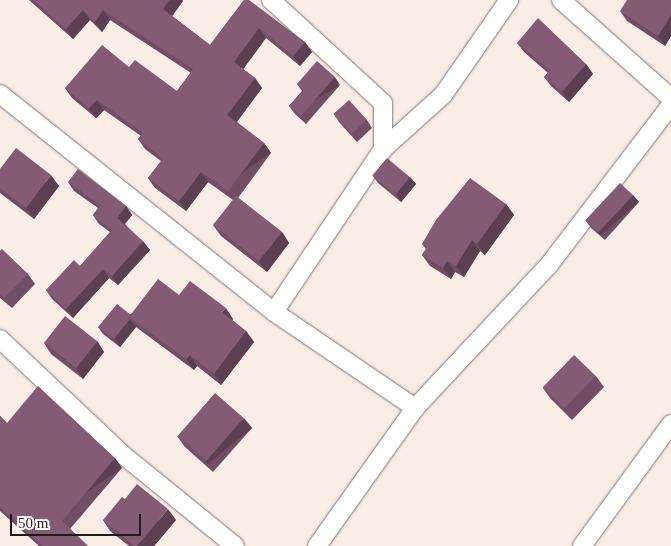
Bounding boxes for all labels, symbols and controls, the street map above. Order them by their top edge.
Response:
scale bar [12,504,144,536]
text: 50 m [18,515,48,531]

